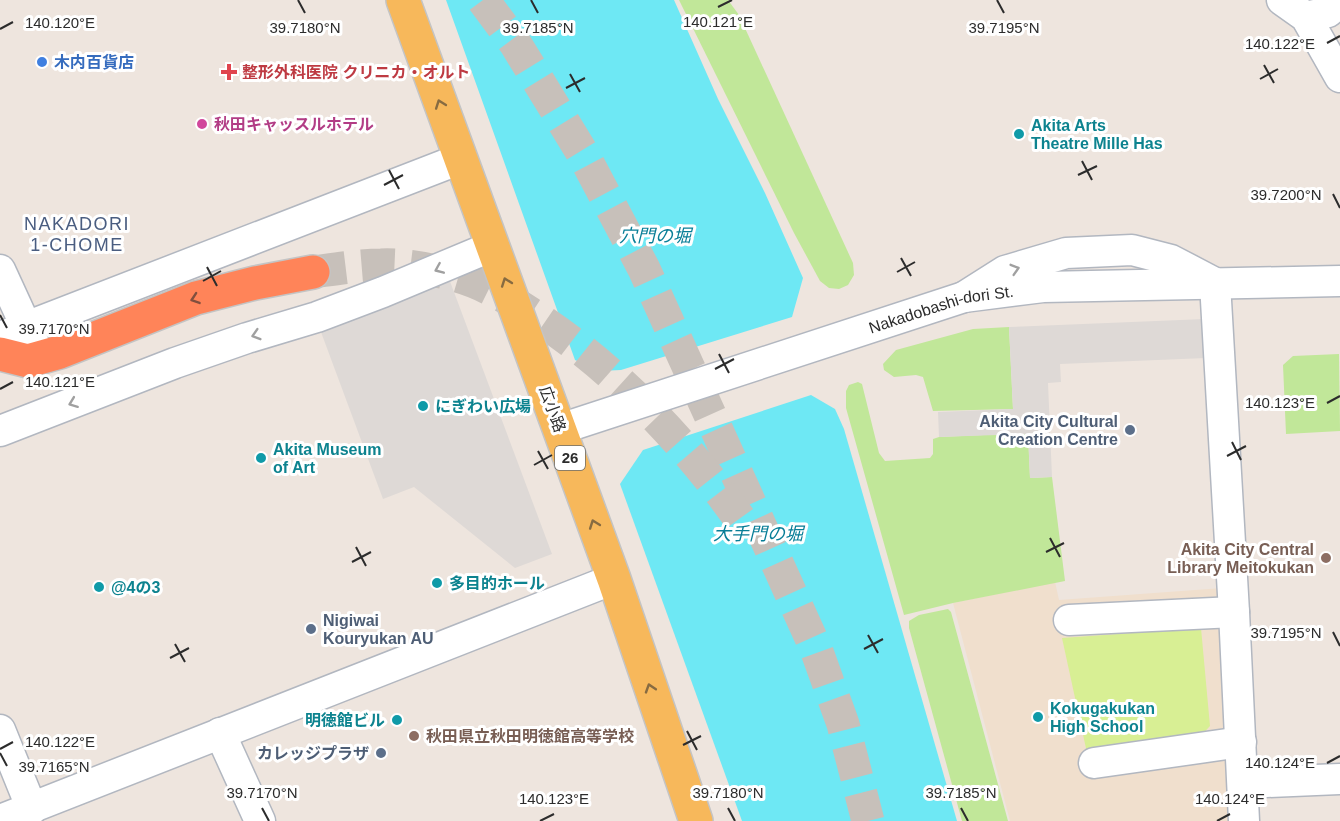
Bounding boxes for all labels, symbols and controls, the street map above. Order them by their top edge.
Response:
text: 140.121°E [683,13,753,30]
text: 140.120°E [25,14,95,31]
text: 39.7180°N [269,19,341,36]
text: 39.7185°N [502,19,574,36]
text: 39.7195°N [968,19,1040,36]
text: 140.122°E [1245,35,1315,52]
place label: 木内百貨店 [54,53,134,71]
marker: 木内百貨店 [35,55,49,69]
marker: 整形外科医院 クリニカ・オルト [220,63,238,81]
place label: 整形外科医院 クリニカ・オルト [242,64,470,81]
one-way arrow [435,99,448,110]
place label: 秋田キャッスルホテル [214,116,374,133]
marker: 秋田キャッスルホテル [195,117,209,131]
place label: Akita Arts Theatre Mille Has [1031,117,1163,152]
marker: Akita Arts Theatre Mille Has [1012,127,1026,141]
text: 39.7200°N [1250,186,1322,203]
district label: NAKADORI 1-CHOME [24,214,130,255]
water label: 穴門の堀 [619,226,694,246]
one-way arrow [435,262,446,274]
one-way arrow [1009,264,1020,276]
one-way arrow [501,277,514,288]
street label: Nakadobashi-dori St. [867,283,1014,337]
one-way arrow [190,292,201,305]
text: 39.7170°N [18,320,90,337]
one-way arrow [251,328,262,340]
text: 140.121°E [25,373,95,390]
street label: 広小路 [536,384,569,435]
text: 140.123°E [1245,394,1315,411]
one-way arrow [69,396,80,408]
place label: にぎわい広場 [435,398,531,415]
marker: にぎわい広場 [416,399,430,413]
place label: Akita City Cultural Creation Centre [979,413,1118,448]
marker: Akita City Cultural Creation Centre [1123,423,1137,437]
place label: Akita Museum of Art [273,441,381,476]
road number: 26 [555,446,585,470]
marker: Akita Museum of Art [254,451,268,465]
one-way arrow [589,519,602,530]
water label: 大手門の堀 [713,524,806,544]
place label: Akita City Central Library Meitokukan [1167,541,1314,576]
marker: Akita City Central Library Meitokukan [1319,551,1333,565]
place label: 多目的ホール [449,575,545,592]
marker: 多目的ホール [430,576,444,590]
place label: @4の3 [111,579,161,596]
marker: @4の3 [92,580,106,594]
place label: Nigiwai Kouryukan AU [323,612,434,647]
marker: Nigiwai Kouryukan AU [304,622,318,636]
text: 39.7195°N [1250,624,1322,641]
one-way arrow [645,683,657,694]
place label: Kokugakukan High School [1050,700,1155,735]
marker: Kokugakukan High School [1031,710,1045,724]
place label: 明徳館ビル [305,712,385,729]
marker: 明徳館ビル [390,713,404,727]
place label: 秋田県立秋田明徳館高等学校 [426,728,634,745]
marker: 秋田県立秋田明徳館高等学校 [407,729,421,743]
text: 140.122°E [25,733,95,750]
place label: カレッジプラザ [257,745,369,762]
marker: カレッジプラザ [374,746,388,760]
text: 140.124°E [1245,754,1315,771]
text: 39.7165°N [18,758,90,775]
text: 39.7170°N [226,784,298,801]
text: 39.7180°N [692,784,764,801]
text: 39.7185°N [925,784,997,801]
text: 140.123°E [519,790,589,807]
text: 140.124°E [1195,790,1265,807]

